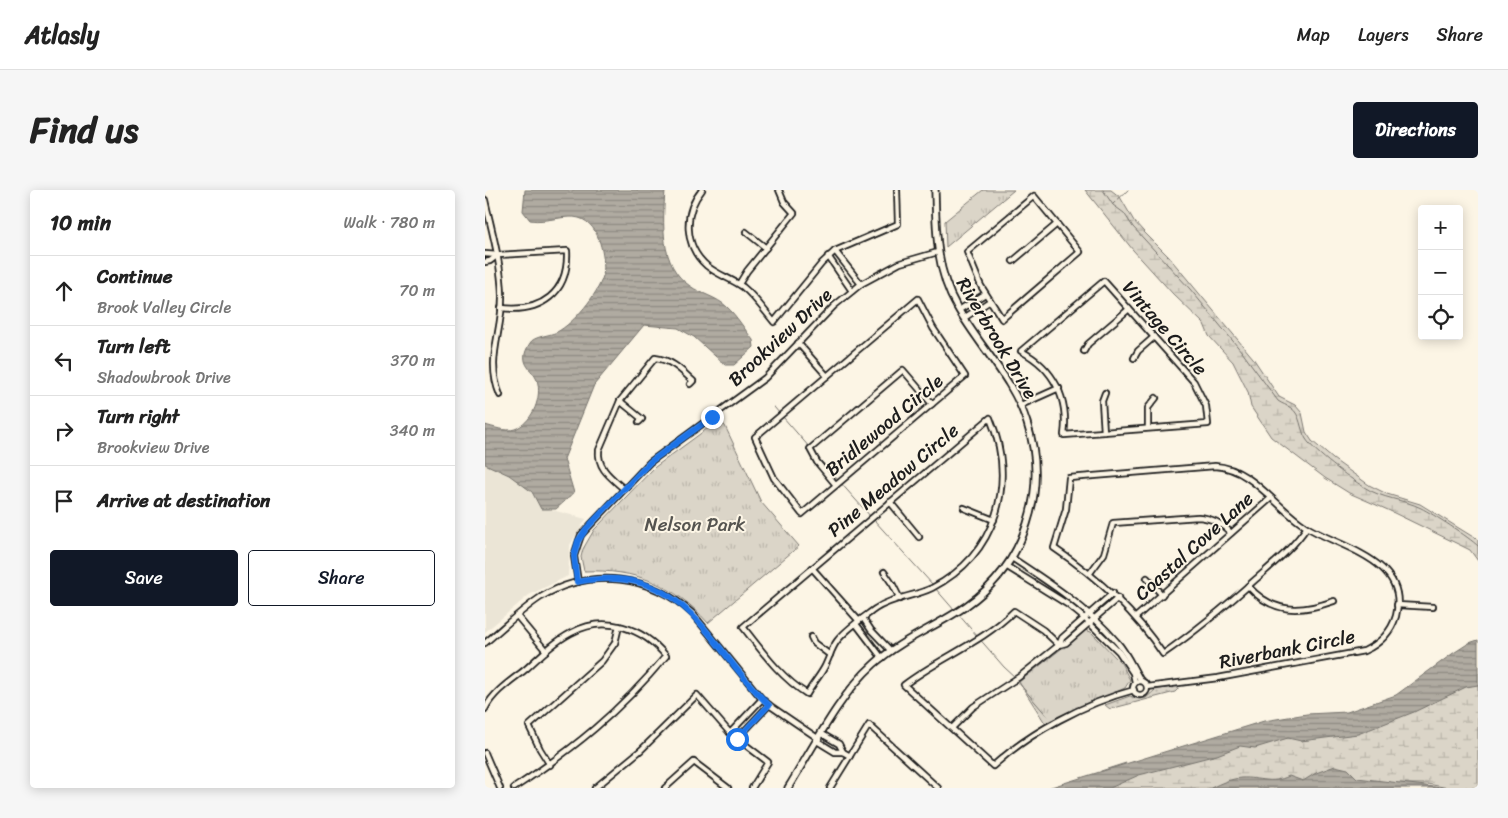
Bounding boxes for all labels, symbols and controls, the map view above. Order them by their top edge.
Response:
text: Atlasly [25,14,99,56]
text: Map [1297,19,1330,51]
text: Layers [1358,19,1409,51]
text: Share [1437,19,1483,51]
text: Find us [30,99,138,161]
button: Directions [1353,102,1478,158]
text: 10 min [50,204,111,242]
map controls [1418,205,1463,340]
button: + [1418,205,1463,250]
text: Walk · 780 m [344,208,435,237]
button: − [1418,250,1463,295]
text: Continue [97,260,173,293]
street label: Riverbrook Drive [947,271,1047,405]
street label: Vintage Circle [1114,273,1216,383]
text: 70 m [399,276,435,305]
icon: ahead [50,277,78,305]
street label: Brookview Drive [720,279,840,395]
text: Brook Valley Circle [97,293,231,322]
button: locate [1418,295,1463,340]
text: Turn left [97,330,170,363]
text: 370 m [391,346,435,375]
icon: left [50,347,78,375]
text: Shadowbrook Drive [97,363,231,392]
street label: Bridlewood Circle [817,365,951,485]
text: Turn right [97,400,179,433]
route end [701,406,724,429]
street label: Pine Meadow Circle [820,415,967,545]
text: 340 m [390,416,435,445]
icon: right [50,417,78,445]
text: Brookview Drive [97,433,209,462]
street label: Coastal Cove Lane [1127,483,1261,609]
text: Arrive at destination [97,484,270,517]
icon: arrive [50,487,78,515]
park label: Nelson Park [645,508,745,541]
button: Save [50,550,238,606]
button: Share [248,550,435,606]
street label: Riverbank Circle [1216,620,1358,678]
route start [726,728,749,751]

